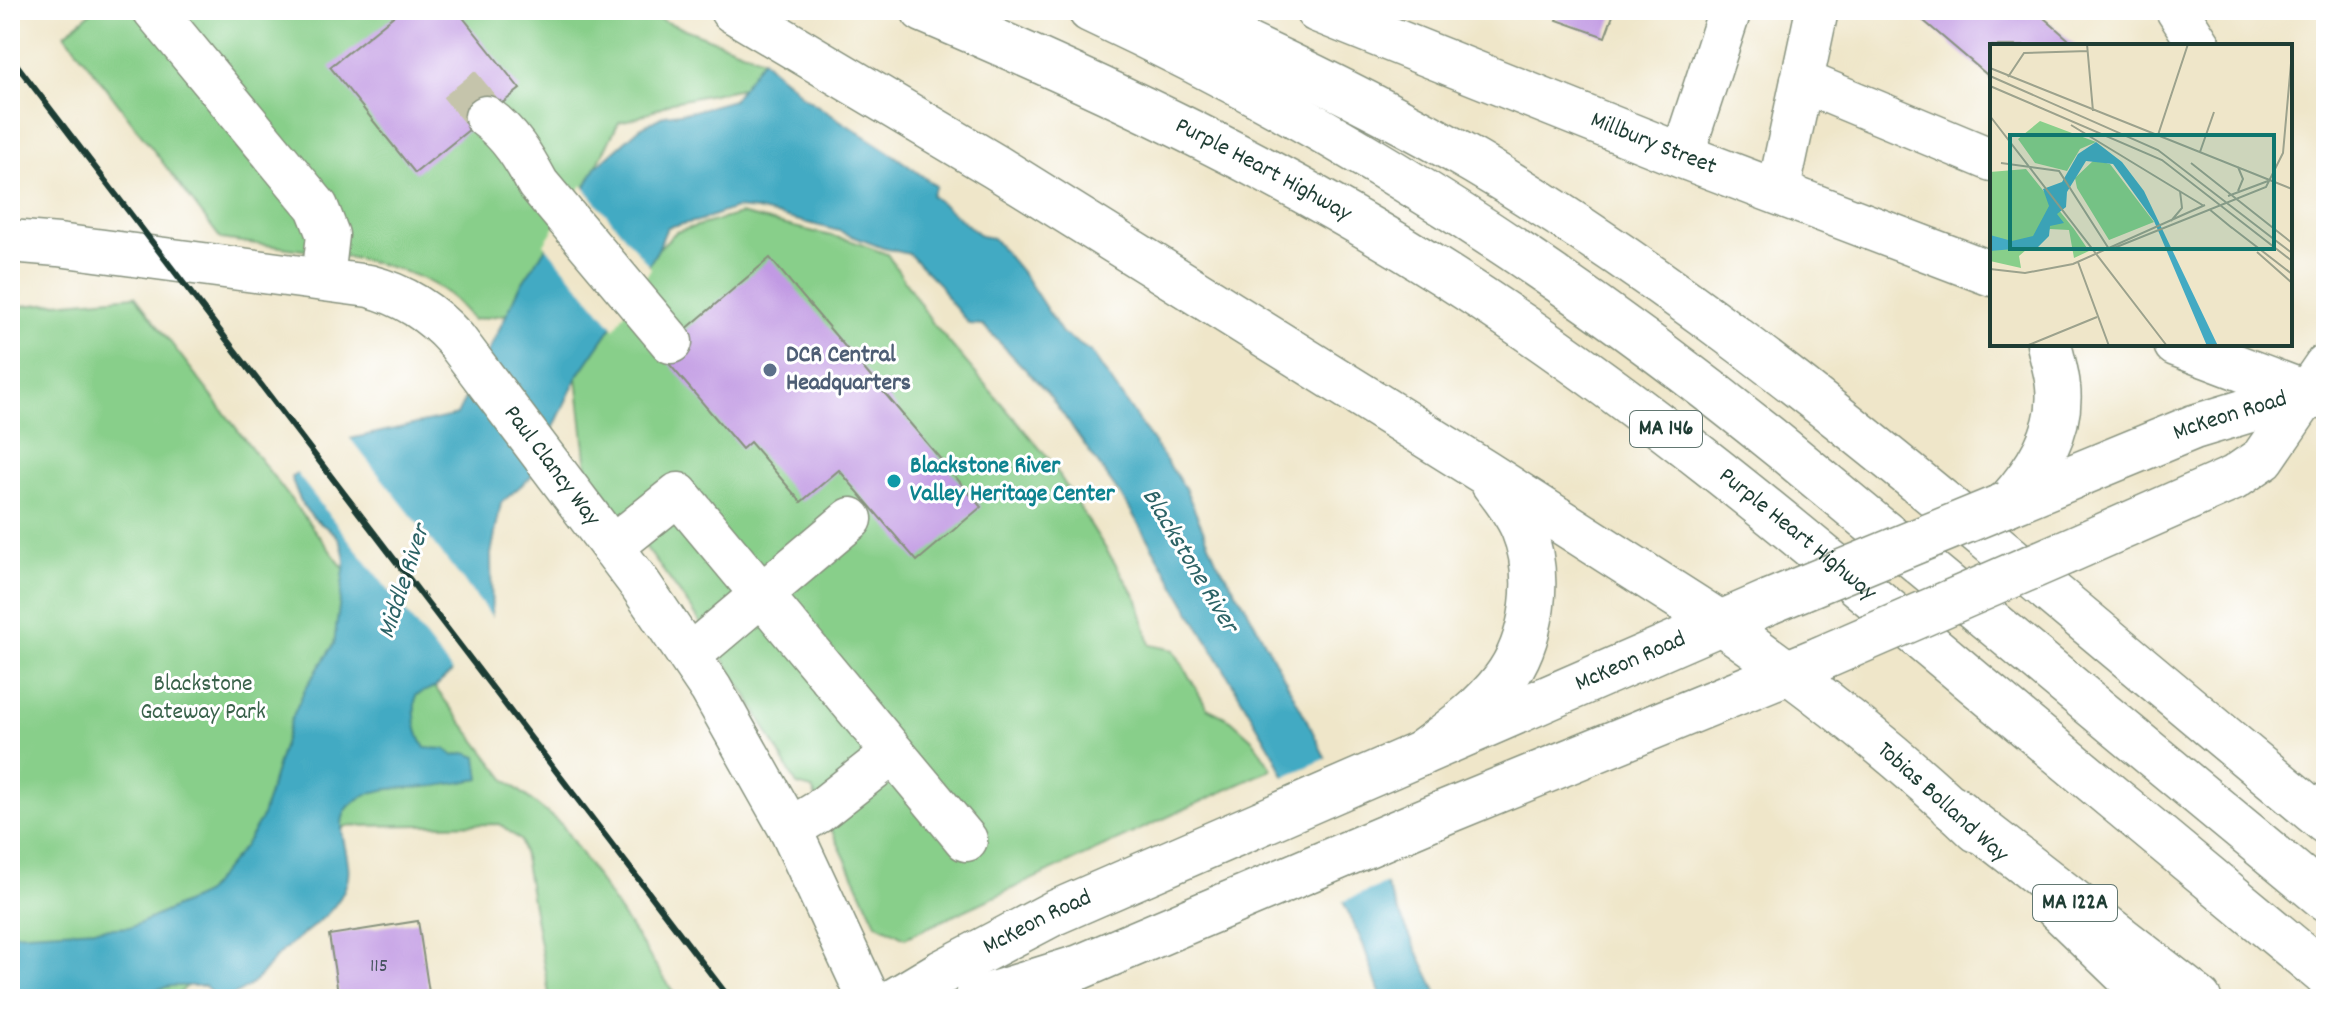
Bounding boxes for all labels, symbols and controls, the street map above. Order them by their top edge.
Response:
inset map [1990,44,2292,346]
street label: Millbury Street [1585,104,1721,185]
street label: Purple Heart Highway [1169,110,1358,232]
place label: DCR Central Headquarters [786,339,911,401]
marker: DCR Central Headquarters [761,361,779,379]
street label: McKeon Road [2168,383,2291,451]
street label: Paul Clancy Way [494,399,609,535]
road number: MA 146 [1630,411,1702,447]
place label: Blackstone River Valley Heritage Center [910,450,1116,512]
street label: Purple Heart Highway [1711,460,1884,611]
marker: Blackstone River Valley Heritage Center [885,472,903,490]
water label: Blackstone River [1131,482,1248,643]
water label: Middle River [369,517,442,644]
street label: McKeon Road [1570,623,1691,701]
park label: Blackstone Gateway Park [140,668,266,730]
street label: Tobias Bolland Way [1869,734,2016,872]
street label: McKeon Road [977,882,1097,964]
road number: MA 122A [2033,885,2117,921]
house number: 115 [370,953,388,981]

